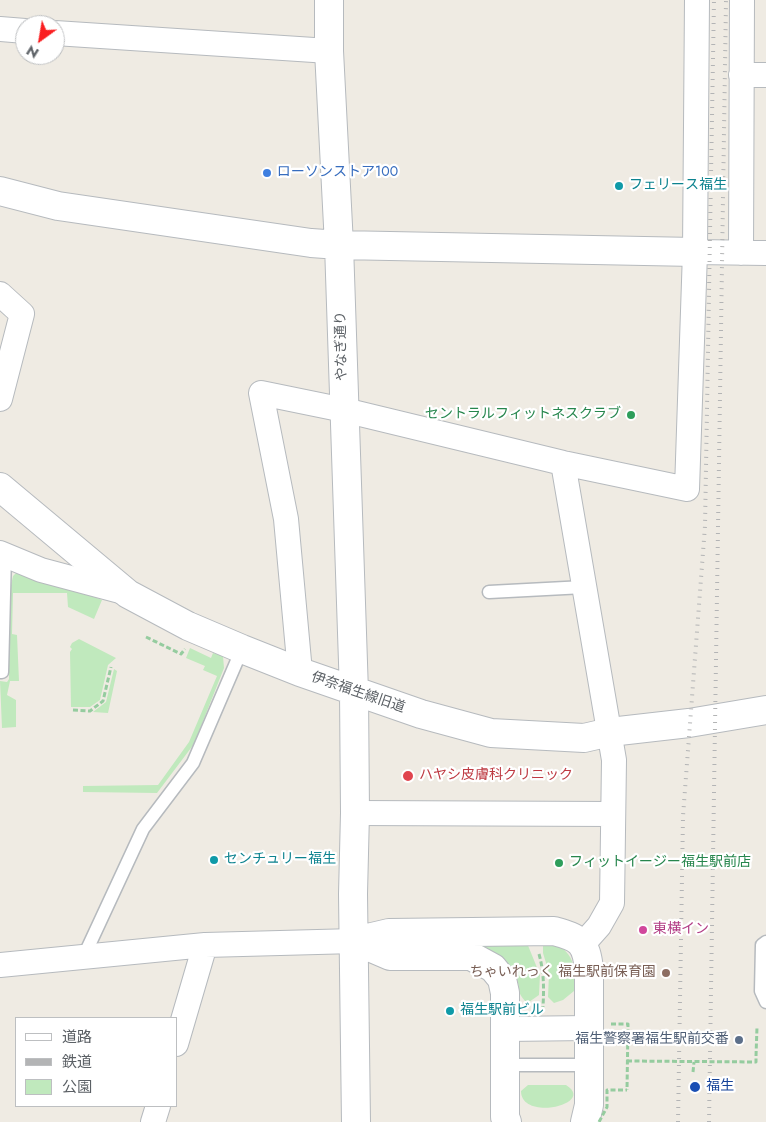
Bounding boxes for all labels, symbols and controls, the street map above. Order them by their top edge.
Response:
north arrow [15,15,65,65]
text: N [23,40,43,63]
place label: ローソンストア100 [277,165,398,181]
marker: ローソンストア100 [261,167,273,179]
place label: フェリース福生 [629,178,727,194]
marker: フェリース福生 [613,180,625,192]
street label: やなぎ通り [333,311,351,381]
place label: セントラルフィットネスクラブ [425,407,621,423]
marker: セントラルフィットネスクラブ [625,409,637,421]
street label: 伊奈福生線旧道 [309,669,407,717]
place label: ハヤシ皮膚科クリニック [419,768,573,784]
marker: ハヤシ皮膚科クリニック [401,769,415,783]
place label: センチュリー福生 [224,852,336,868]
marker: センチュリー福生 [208,854,220,866]
place label: フィットイージー福生駅前店 [569,855,751,871]
marker: フィットイージー福生駅前店 [553,857,565,869]
place label: 東横イン [653,922,709,938]
marker: 東横イン [637,924,649,936]
place label: ちゃいれっく 福生駅前保育園 [470,965,656,981]
marker: ちゃいれっく 福生駅前保育園 [660,967,672,979]
place label: 福生駅前ビル [460,1003,544,1019]
marker: 福生駅前ビル [444,1005,456,1017]
legend [15,1017,178,1107]
text: 道路 [62,1026,92,1048]
place label: 福生警察署福生駅前交番 [575,1032,729,1048]
marker: 福生警察署福生駅前交番 [733,1034,745,1046]
text: 鉄道 [62,1051,92,1073]
text: 公園 [62,1076,92,1098]
place label: 福生 [706,1079,734,1095]
marker: 福生 [688,1080,702,1094]

